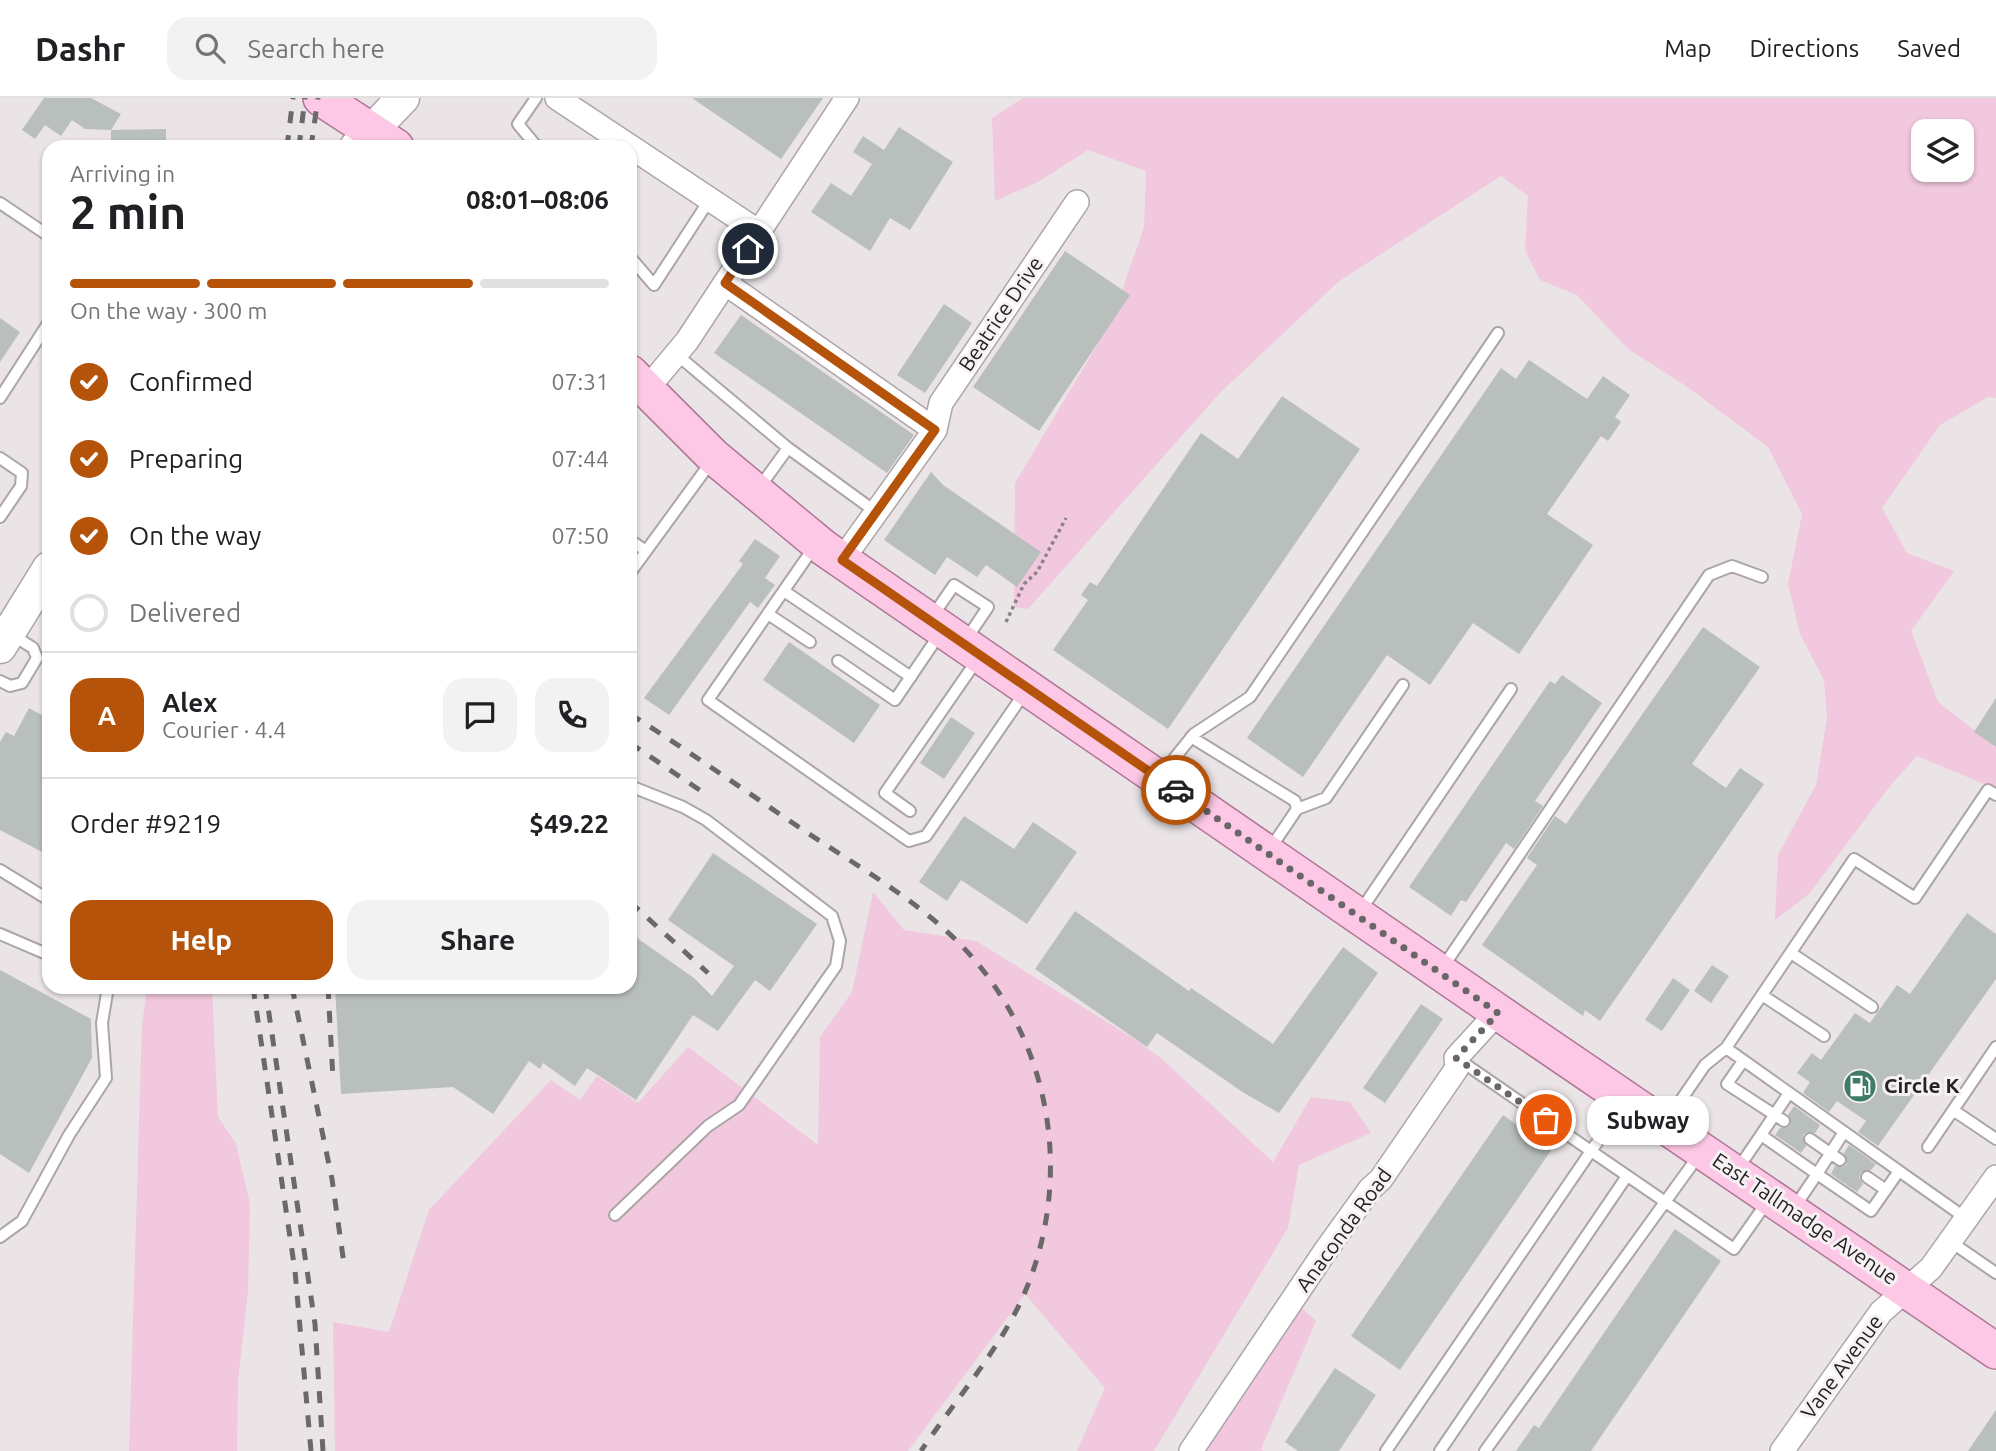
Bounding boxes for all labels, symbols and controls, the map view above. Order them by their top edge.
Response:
search box [167,17,657,80]
icon: search [191,29,229,67]
text: Dashr [35,30,125,67]
text: Search here [247,34,385,63]
text: Map [1664,35,1711,62]
text: Directions [1749,35,1859,62]
text: Saved [1897,35,1961,62]
map controls [1911,119,1974,182]
button: layers [1911,119,1974,182]
text: Arriving in [70,161,175,186]
text: 08:01–08:06 [466,185,609,214]
text: 2 min [70,186,186,238]
pin [718,219,778,279]
icon: home [729,230,767,268]
street label: Beatrice Drive [953,252,1047,375]
text: On the way · 300 m [70,298,267,323]
icon: check [70,363,108,401]
text: Confirmed [129,367,253,396]
text: 07:31 [551,369,609,394]
icon: check [70,440,108,478]
text: Preparing [129,444,243,473]
text: 07:44 [551,446,609,471]
icon: check [70,517,108,555]
text: On the way [129,521,261,550]
text: 07:50 [551,523,609,548]
text: Delivered [129,598,241,627]
button: chat [443,678,517,752]
button: phone [535,678,609,752]
text: Alex [162,688,217,717]
text: A [98,701,116,730]
text: Courier · 4.4 [162,717,286,742]
courier [1141,755,1211,825]
icon: car [1157,771,1195,809]
text: Order #9219 [70,809,221,838]
text: $49.22 [529,809,609,838]
button: Help [70,900,333,980]
button: Share [347,900,609,980]
fuel station icon: Circle K [1841,1067,1879,1105]
place label: Circle K [1884,1073,1959,1097]
pin [1516,1090,1576,1150]
callout: Subway [1588,1096,1710,1144]
icon: bag [1527,1101,1565,1139]
text: Subway [1607,1108,1689,1133]
street label: East Tallmadge Avenue [1709,1147,1903,1289]
street label: Anaconda Road [1290,1163,1396,1296]
street label: Vane Avenue [1795,1310,1887,1423]

